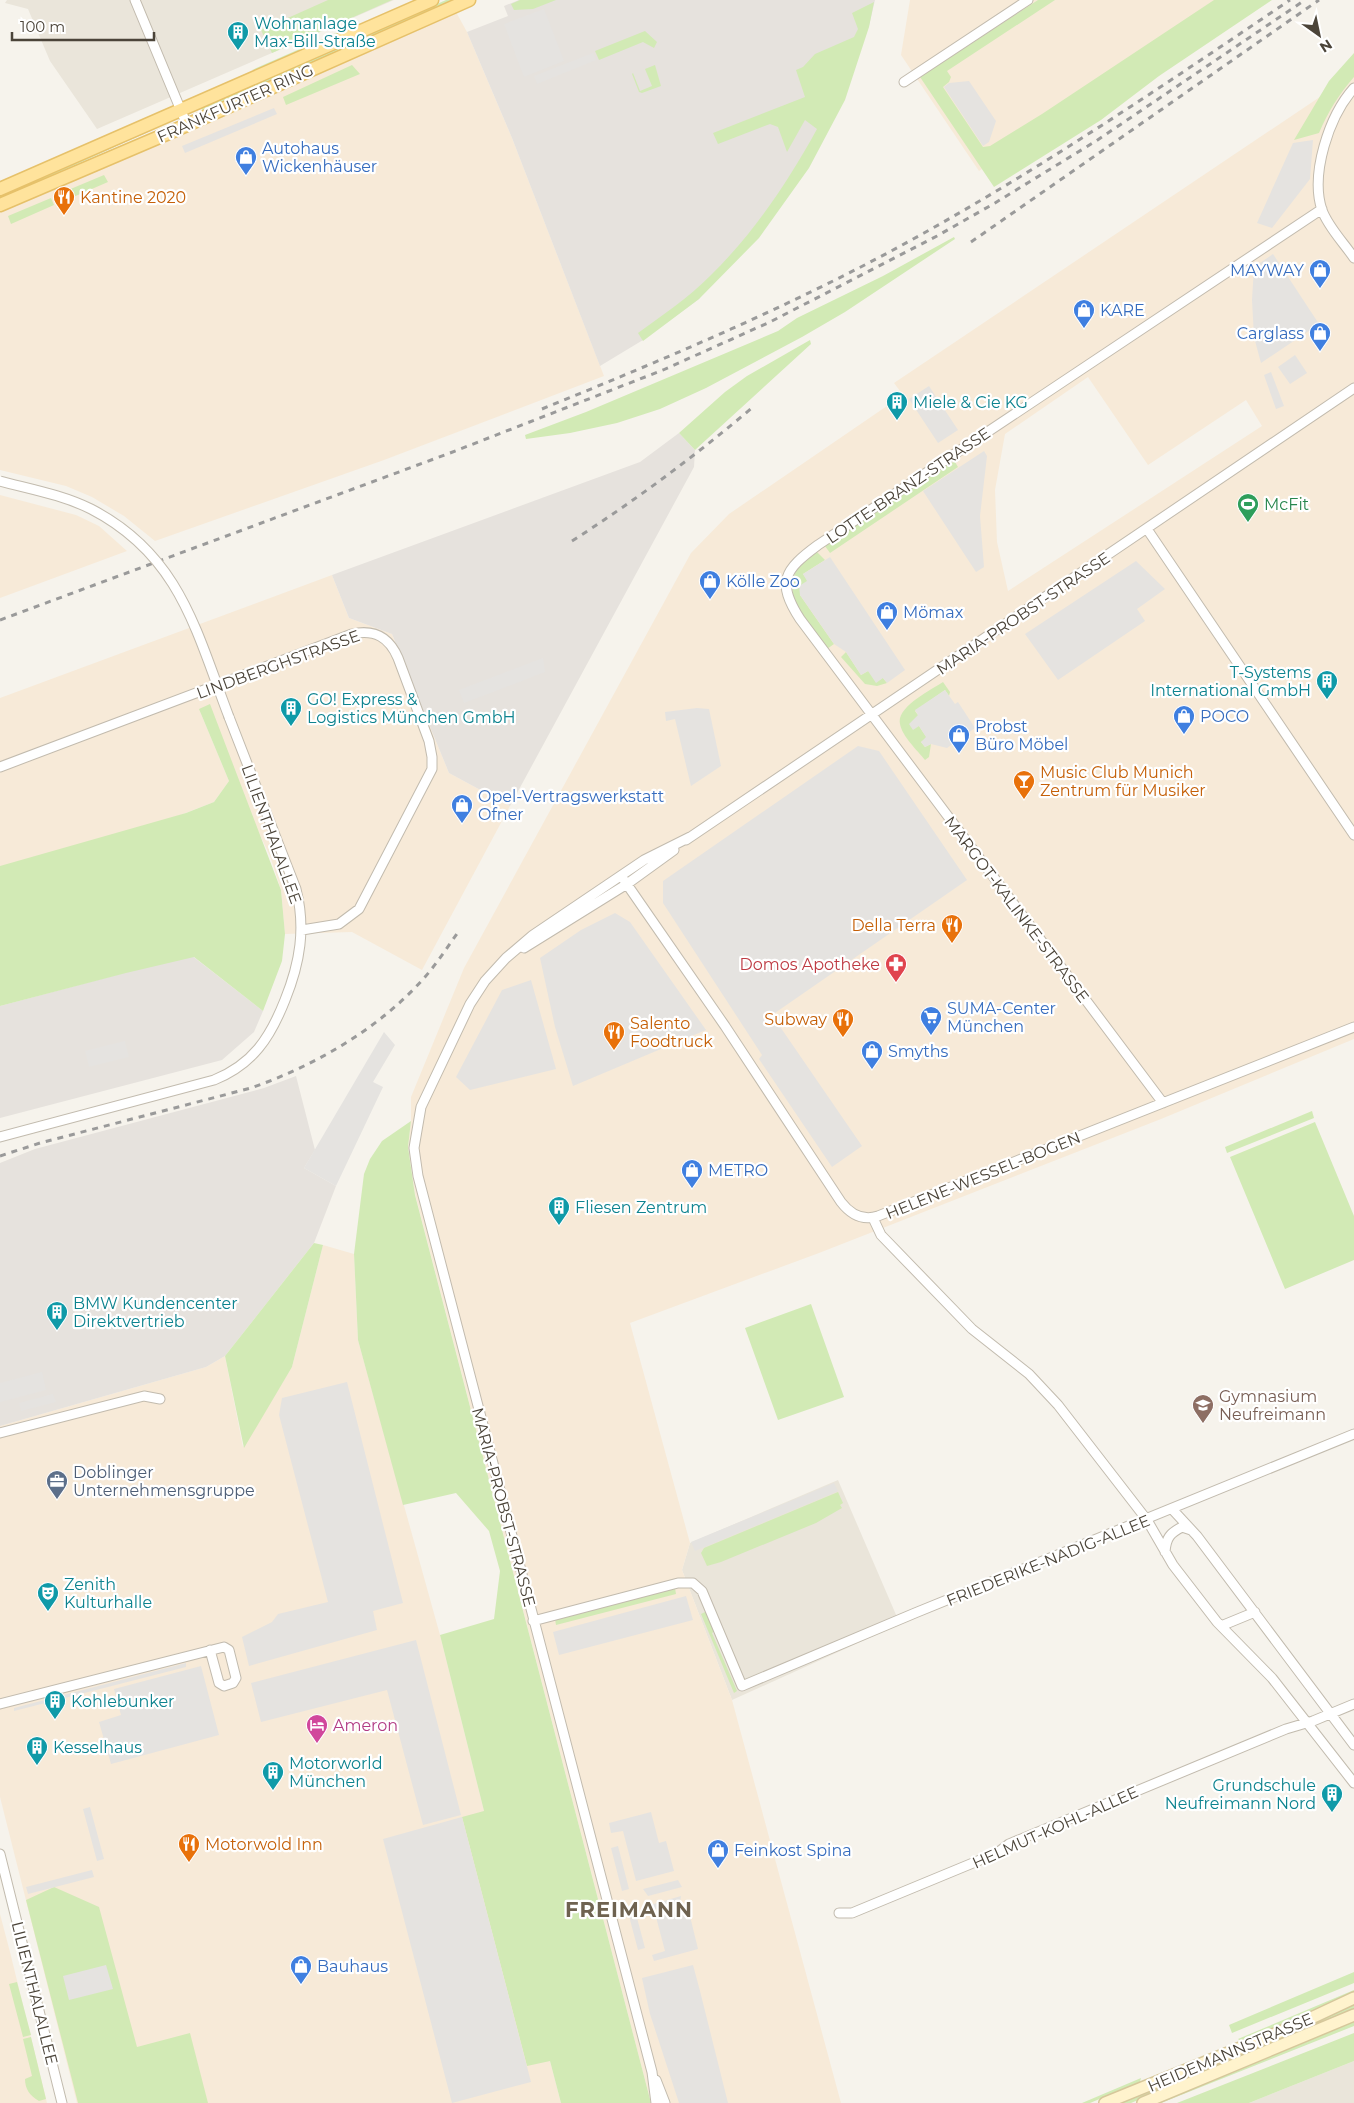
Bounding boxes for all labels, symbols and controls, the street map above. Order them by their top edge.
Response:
scale bar [12,10,155,42]
north arrow [1294,10,1344,60]
place label: Wohnanlage Max-Bill-Straße [254,14,376,51]
text: 100 m [20,17,65,36]
building icon: Wohnanlage Max-Bill-Straße [226,20,250,51]
text: N [1316,35,1336,57]
street label: FRANKFURTER RING [154,60,316,147]
place label: Autohaus Wickenhäuser [262,139,377,176]
shop icon: Autohaus Wickenhäuser [234,145,258,176]
restaurant icon: Kantine 2020 [52,185,76,216]
place label: Kantine 2020 [80,188,186,207]
shop icon: MAYWAY [1308,258,1332,289]
place label: MAYWAY [1230,261,1305,280]
shop icon: KARE [1072,298,1096,329]
place label: KARE [1100,301,1145,320]
shop icon: Carglass [1308,321,1332,352]
place label: Carglass [1237,324,1304,343]
building icon: Miele & Cie KG [885,390,909,421]
place label: Miele & Cie KG [913,393,1028,412]
street label: LOTTE-BRANZ-STRASSE [823,423,994,548]
sports icon: McFit [1236,492,1260,523]
place label: McFit [1264,495,1310,514]
street label: MARIA-PROBST-STRASSE [933,548,1114,679]
shop icon: Kölle Zoo [698,569,722,600]
place label: Kölle Zoo [726,572,800,591]
shop icon: Mömax [875,600,899,631]
place label: Mömax [903,603,964,622]
street label: LINDBERGHSTRASSE [194,626,362,703]
place label: T-Systems International GmbH [1150,663,1311,700]
building icon: T-Systems International GmbH [1315,669,1339,700]
place label: GO! Express & Logistics München GmbH [307,690,516,727]
building icon: GO! Express & Logistics München GmbH [279,696,303,727]
shop icon: POCO [1172,704,1196,735]
place label: POCO [1200,707,1249,726]
place label: Probst Büro Möbel [975,717,1068,754]
shop icon: Probst Büro Möbel [947,723,971,754]
street label: LILIENTHALALLEE [237,762,306,907]
place label: Music Club Munich Zentrum für Musiker [1040,763,1206,800]
bar icon: Music Club Munich Zentrum für Musiker [1012,769,1036,800]
place label: Opel-Vertragswerkstatt Ofner [478,787,665,824]
shop icon: Opel-Vertragswerkstatt Ofner [450,793,474,824]
street label: MARGOT-KALINKE-STRASSE [940,812,1093,1006]
restaurant icon: Della Terra [940,913,964,944]
place label: Della Terra [851,916,936,935]
pharmacy icon: Domos Apotheke [884,952,908,983]
place label: Domos Apotheke [740,955,880,974]
place label: SUMA-Center München [947,999,1056,1036]
supermarket icon: SUMA-Center München [919,1005,943,1036]
restaurant icon: Subway [831,1007,855,1038]
place label: Subway [764,1010,827,1029]
place label: Salento Foodtruck [630,1014,713,1051]
restaurant icon: Salento Foodtruck [602,1020,626,1051]
shop icon: Smyths [860,1039,884,1070]
place label: Smyths [888,1042,949,1061]
street label: HELENE-WESSEL-BOGEN [883,1128,1083,1223]
shop icon: METRO [680,1158,704,1189]
place label: METRO [708,1161,768,1180]
building icon: Fliesen Zentrum [547,1195,571,1226]
place label: Fliesen Zentrum [575,1198,707,1217]
place label: BMW Kundencenter Direktvertrieb [73,1294,238,1331]
building icon: BMW Kundencenter Direktvertrieb [45,1300,69,1331]
place label: Gymnasium Neufreimann [1219,1387,1326,1424]
school or university icon: Gymnasium Neufreimann [1191,1393,1215,1424]
street label: MARIA-PROBST-STRASSE [468,1405,539,1609]
place label: Doblinger Unternehmensgruppe [73,1463,255,1500]
office icon: Doblinger Unternehmensgruppe [45,1469,69,1500]
street label: FRIEDERIKE-NADIG-ALLEE [944,1511,1153,1610]
place label: Zenith Kulturhalle [64,1575,152,1612]
theatre icon: Zenith Kulturhalle [36,1581,60,1612]
building icon: Kohlebunker [43,1689,67,1720]
place label: Kohlebunker [71,1692,175,1711]
hotel icon: Ameron [305,1713,329,1744]
place label: Ameron [333,1716,398,1735]
building icon: Kesselhaus [25,1735,49,1766]
place label: Kesselhaus [53,1738,142,1757]
place label: Motorworld München [289,1754,383,1791]
building icon: Motorworld München [261,1760,285,1791]
place label: Grundschule Neufreimann Nord [1165,1776,1316,1813]
street label: HELMUT-KOHL-ALLEE [969,1782,1141,1873]
building icon: Grundschule Neufreimann Nord [1320,1782,1344,1813]
restaurant icon: Motorwold Inn [177,1832,201,1863]
place label: Motorwold Inn [205,1835,323,1854]
shop icon: Feinkost Spina [706,1838,730,1869]
place label: Feinkost Spina [734,1841,852,1860]
district label: FREIMANN [565,1897,693,1922]
street label: LILIENTHALALLEE [8,1919,62,2067]
shop icon: Bauhaus [289,1954,313,1985]
place label: Bauhaus [317,1957,388,1976]
street label: HEIDEMANNSTRASSE [1145,2009,1316,2096]

